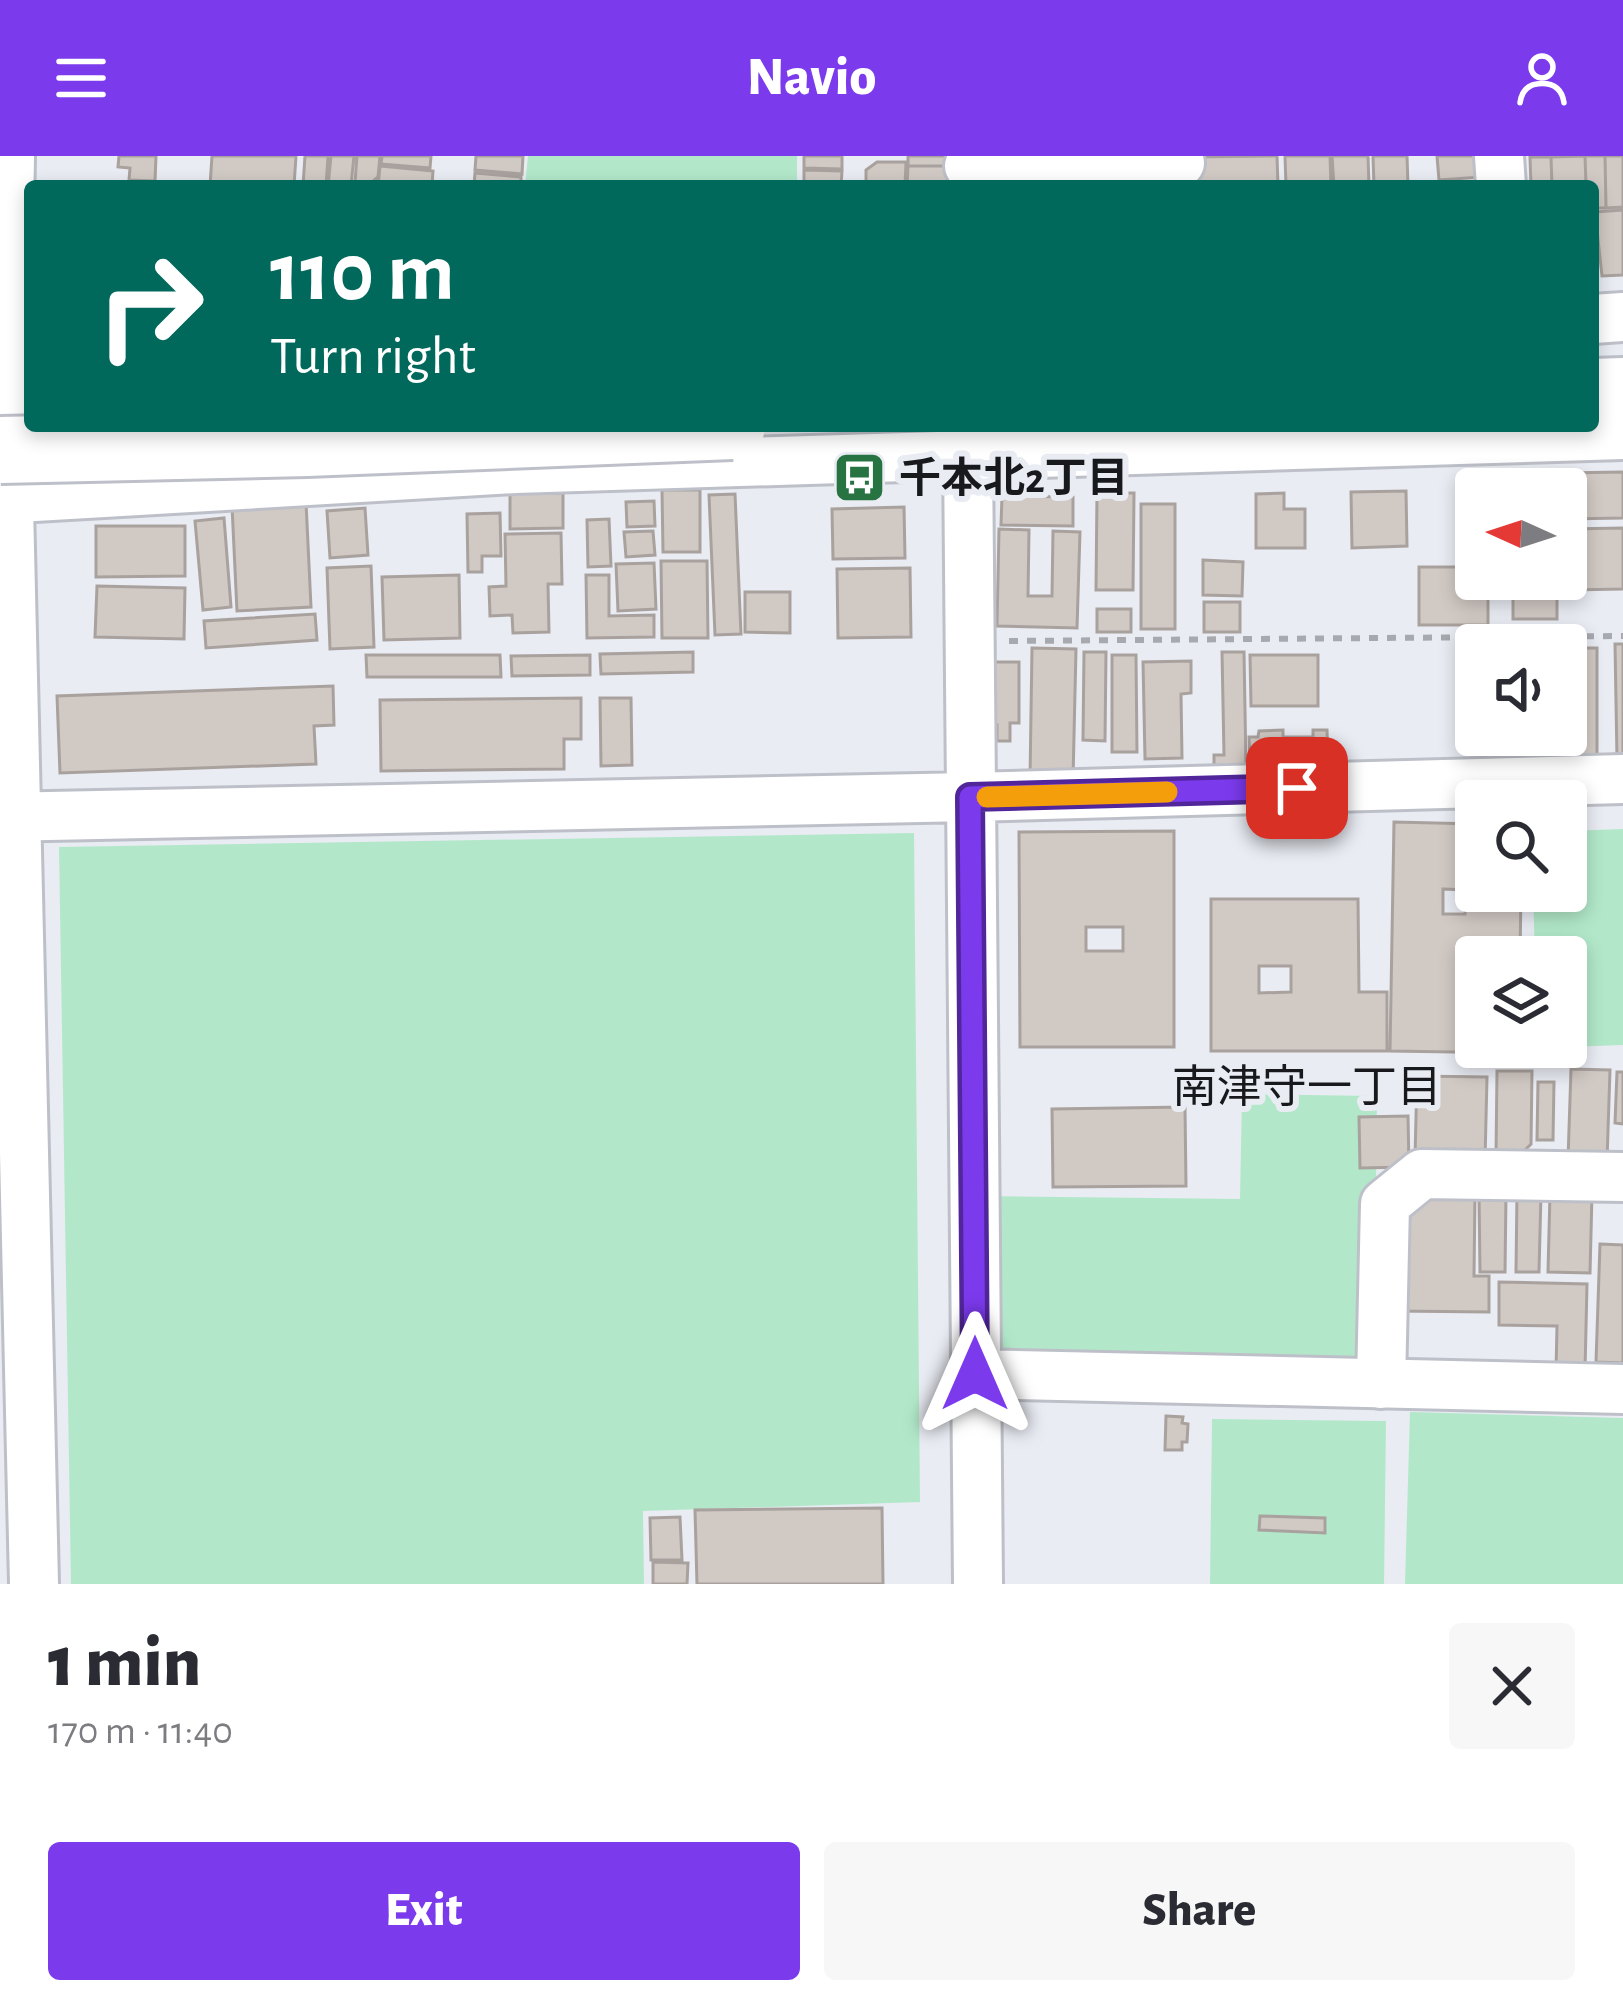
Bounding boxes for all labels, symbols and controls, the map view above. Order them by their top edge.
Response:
icon: menu [48,45,114,111]
icon: person [1509,45,1575,111]
text: Navio [747,51,876,105]
icon: right [72,228,228,384]
text: 110 m [270,232,455,316]
text: Turn right [270,330,476,384]
bus stop icon: 千本北2丁目 [832,449,888,505]
place label: 千本北2丁目 [899,456,1129,500]
north arrow [1455,468,1587,600]
map controls [1455,468,1587,1068]
button: sound [1455,624,1587,756]
pin [1246,737,1348,839]
icon: arrive [1264,755,1330,821]
button: search [1455,780,1587,912]
button: layers [1455,936,1587,1068]
district label: 南津守一丁目 [1172,1064,1442,1111]
position arrow [912,1311,1038,1437]
button: close [1449,1623,1575,1749]
text: 1 min [48,1627,201,1699]
text: 170 m · 11:40 [48,1712,233,1751]
button: Exit [48,1842,800,1980]
button: Share [824,1842,1575,1980]

